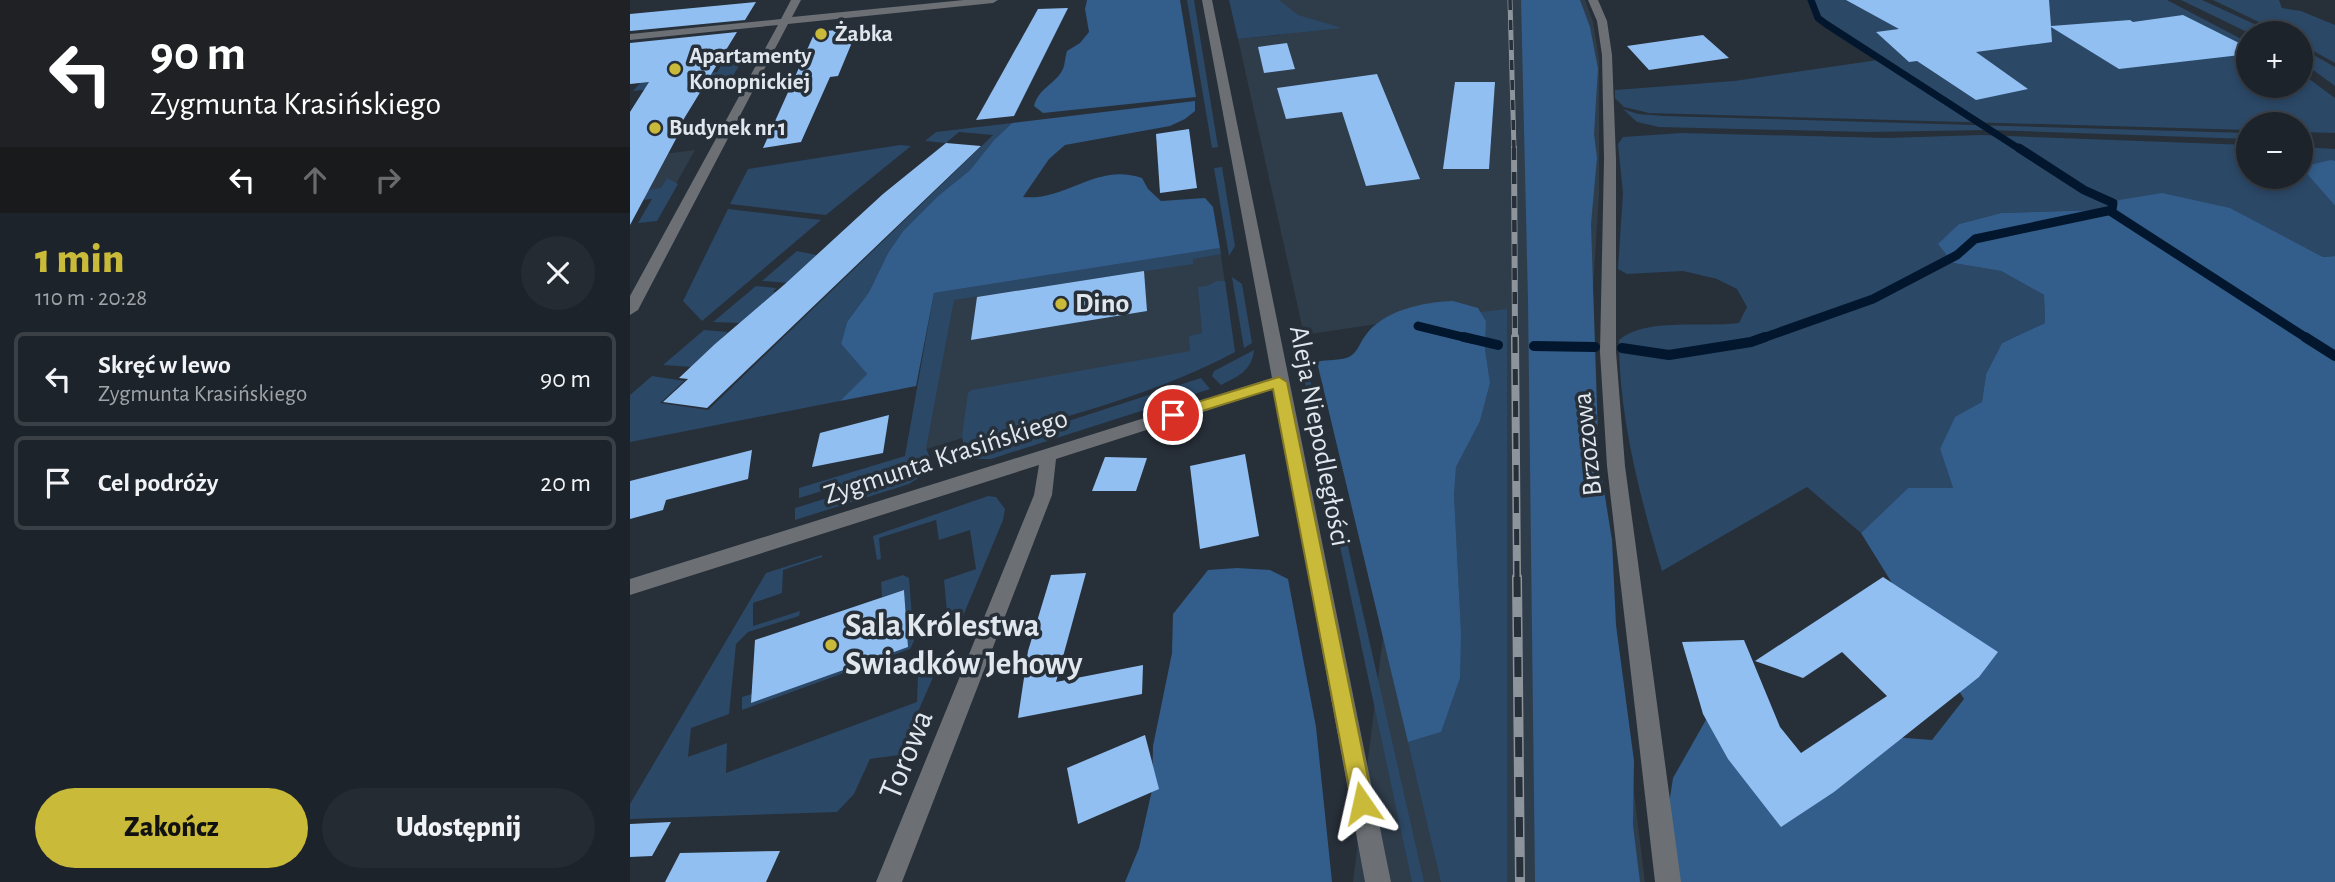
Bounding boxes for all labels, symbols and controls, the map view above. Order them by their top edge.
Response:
place label: Żabka [835,20,893,46]
map controls [2236,21,2313,189]
button: + [2236,21,2313,98]
marker: Żabka [813,26,829,42]
icon: left [35,28,126,119]
text: 90 m [150,30,246,79]
place label: Apartamenty Konopnickiej [689,45,812,94]
marker: Apartamenty Konopnickiej [667,61,683,77]
text: Zygmunta Krasińskiego [150,88,441,120]
button: − [2236,112,2313,189]
place label: Budynek nr 1 [669,117,786,140]
marker: Budynek nr 1 [647,120,663,136]
icon: left [223,161,261,199]
icon: ahead [296,161,334,199]
icon: right [369,161,407,199]
button: close [521,236,595,310]
text: 1 min [35,238,124,280]
text: 110 m · 20:28 [35,287,147,310]
place label: Dino [1075,290,1129,318]
marker: Dino [1053,296,1069,312]
street label: Aleja Niepodległości [1284,323,1354,549]
text: Skręć w lewo [98,352,231,378]
icon: left [39,360,77,398]
text: 90 m [540,366,591,392]
text: Zygmunta Krasińskiego [98,383,307,406]
pin [1143,385,1203,445]
street label: Brzozowa [1569,391,1607,497]
icon: arrive [1154,396,1192,434]
street label: Zygmunta Krasińskiego [821,404,1071,510]
icon: arrive [39,464,77,502]
text: Cel podróży [98,470,218,496]
text: 20 m [540,470,591,496]
place label: Sala Królestwa Swiadków Jehowy [845,610,1083,681]
marker: Sala Królestwa Swiadków Jehowy [823,637,839,653]
street label: Torowa [874,706,940,804]
position arrow [1325,766,1399,840]
button: Zakończ [35,788,308,868]
button: Udostępnij [322,788,595,868]

